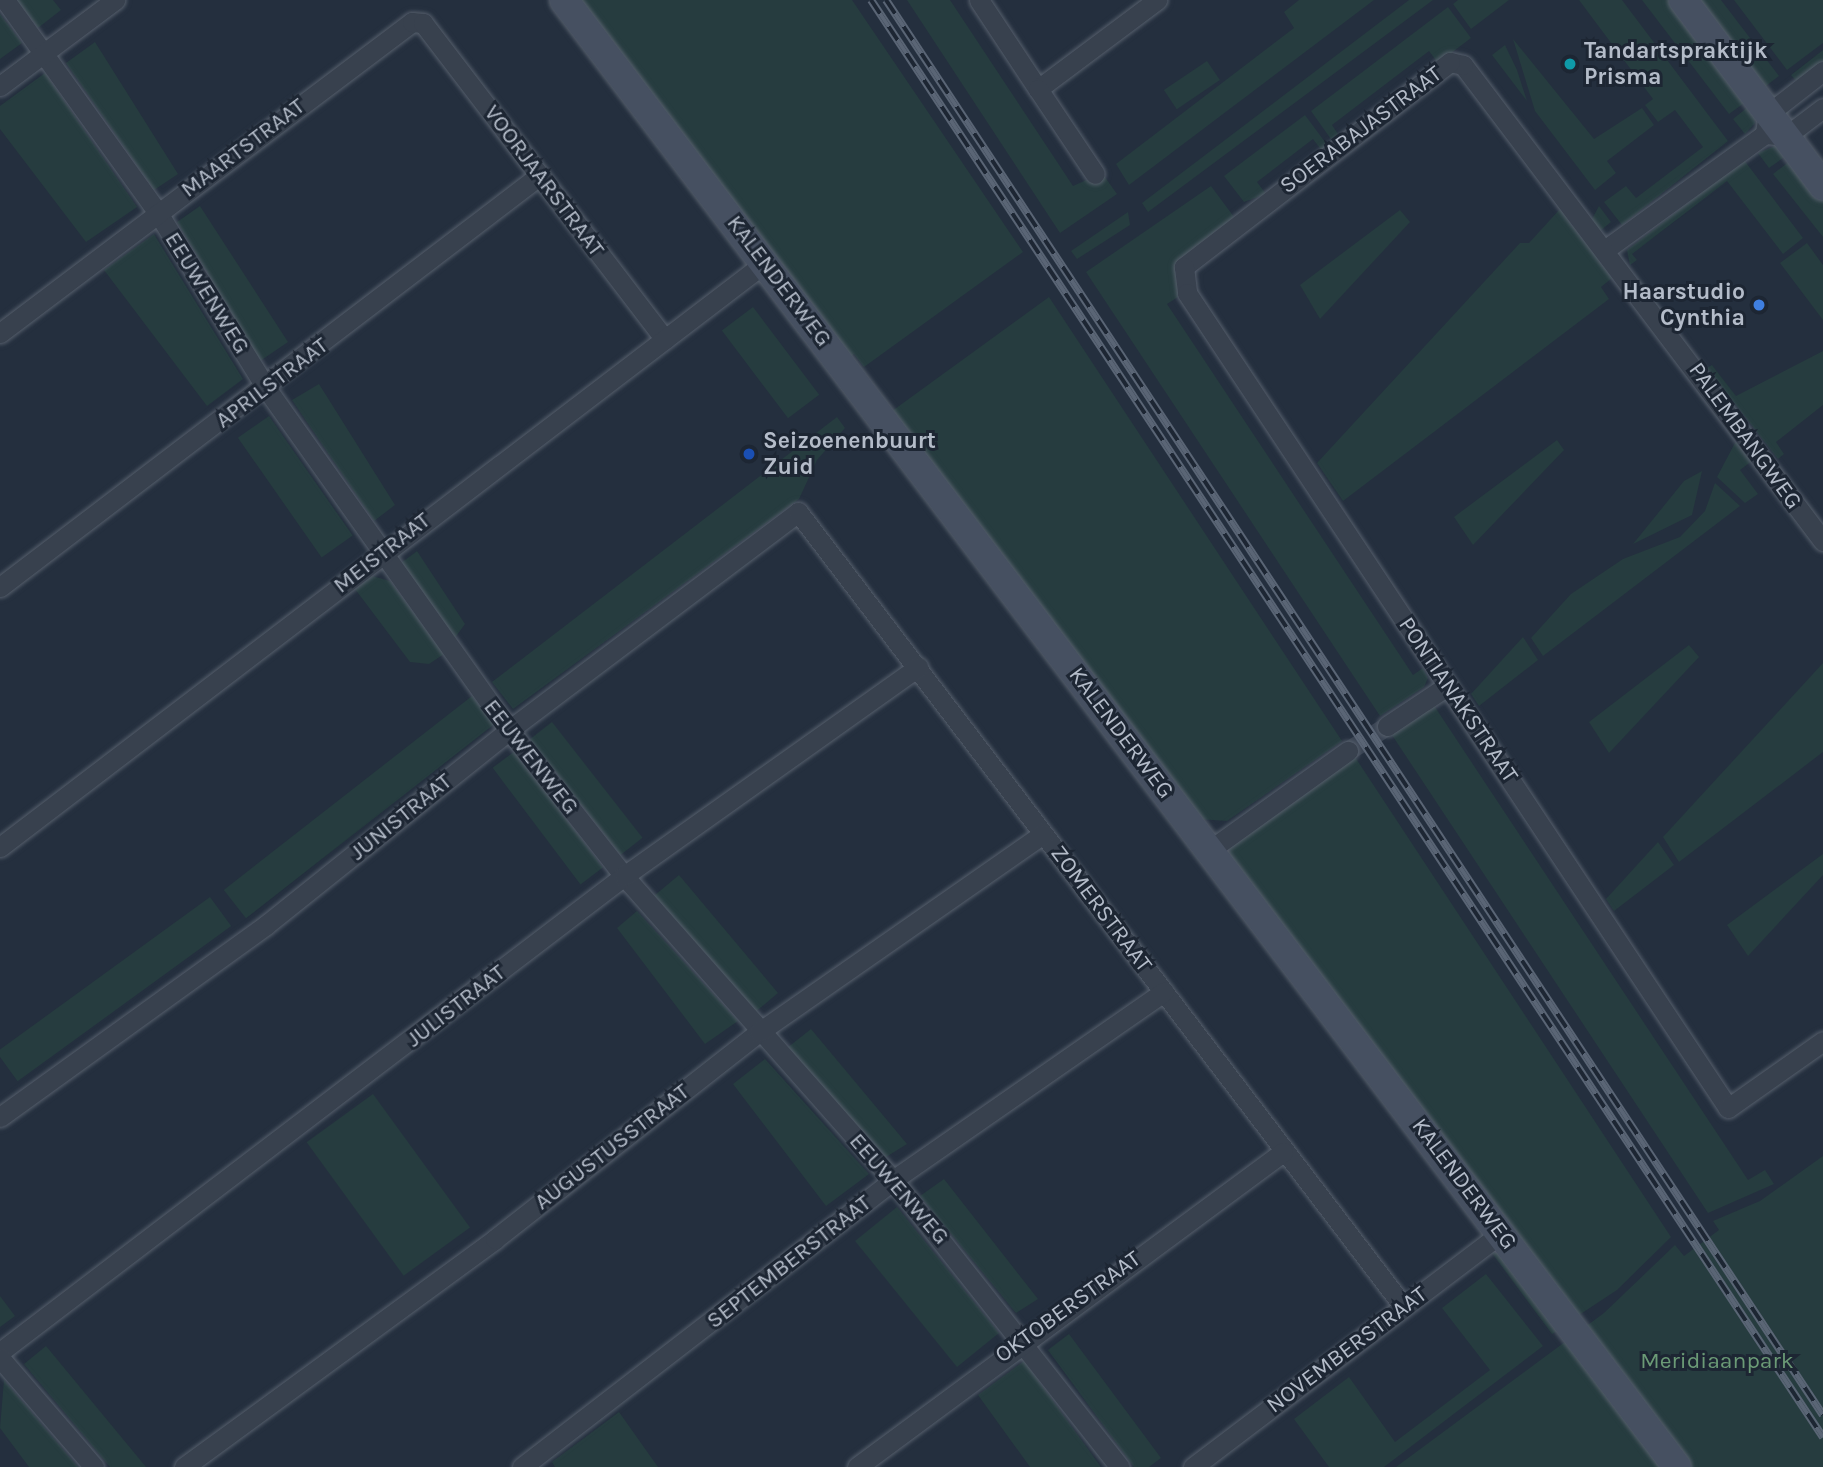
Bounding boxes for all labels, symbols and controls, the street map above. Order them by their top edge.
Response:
place label: Tandartspraktijk Prisma [1584,37,1768,91]
marker: Tandartspraktijk Prisma [1562,56,1578,72]
street label: SOERABAJASTRAAT [1275,60,1447,200]
street label: MAARTSTRAAT [176,92,310,204]
street label: VOORJAARSTRAAT [478,100,610,262]
street label: KALENDERWEG [721,210,837,352]
street label: EEUWENWEG [159,227,255,359]
place label: Haarstudio Cynthia [1623,278,1745,332]
marker: Haarstudio Cynthia [1751,297,1767,313]
street label: APRILSTRAAT [210,332,334,434]
street label: PALEMBANGWEG [1683,357,1807,515]
place label: Seizoenenbuurt Zuid [763,427,936,481]
marker: Seizoenenbuurt Zuid [741,446,757,462]
street label: MEISTRAAT [328,507,436,599]
street label: PONTIANAKSTRAAT [1392,612,1524,788]
street label: KALENDERWEG [1063,662,1179,804]
street label: EEUWENWEG [478,694,584,820]
street label: JUNISTRAAT [345,768,457,866]
street label: ZOMERSTRAAT [1044,840,1158,978]
street label: JULISTRAAT [401,959,511,1053]
street label: AUGUSTUSSTRAAT [529,1078,695,1216]
street label: KALENDERWEG [1406,1113,1522,1255]
street label: EEUWENWEG [843,1128,955,1250]
street label: SEPTEMBERSTRAAT [701,1189,877,1335]
street label: OKTOBERSTRAAT [990,1245,1146,1369]
street label: NOVEMBERSTRAAT [1261,1281,1433,1419]
park label: Meridiaanpark [1640,1347,1794,1375]

